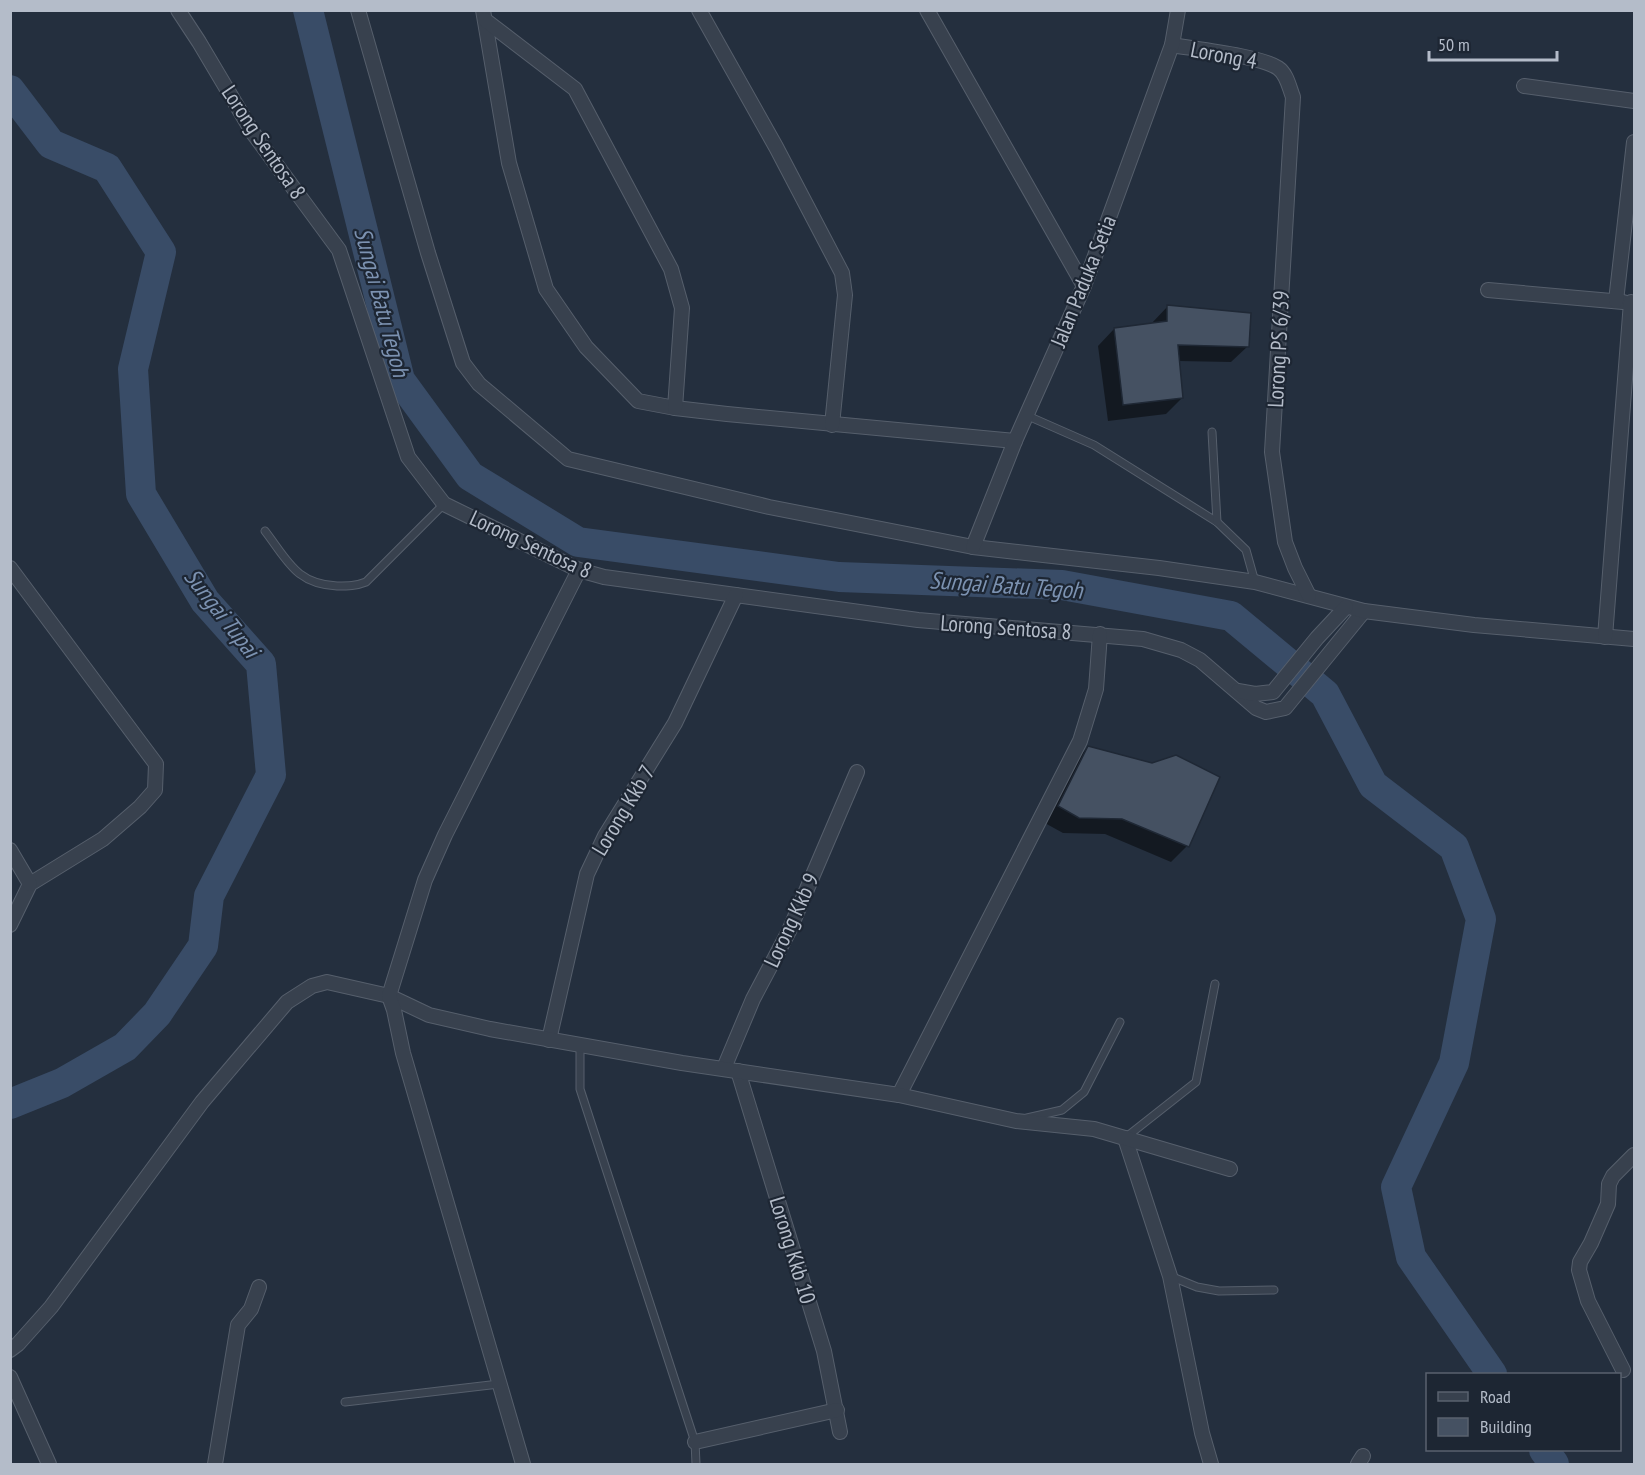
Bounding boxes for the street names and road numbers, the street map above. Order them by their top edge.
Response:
street label: Lorong 4 [1188,35,1260,75]
street label: Lorong Sentosa 8 [216,80,312,204]
street label: Jalan Paduka Setia [1043,211,1122,352]
street label: Lorong PS 6/39 [1261,290,1295,408]
street label: Lorong Sentosa 8 [466,504,596,584]
street label: Lorong Sentosa 8 [939,608,1073,646]
street label: Lorong Kkb 7 [585,760,661,860]
street label: Lorong Kkb 9 [757,869,825,971]
street label: Lorong Kkb 10 [763,1193,823,1307]

